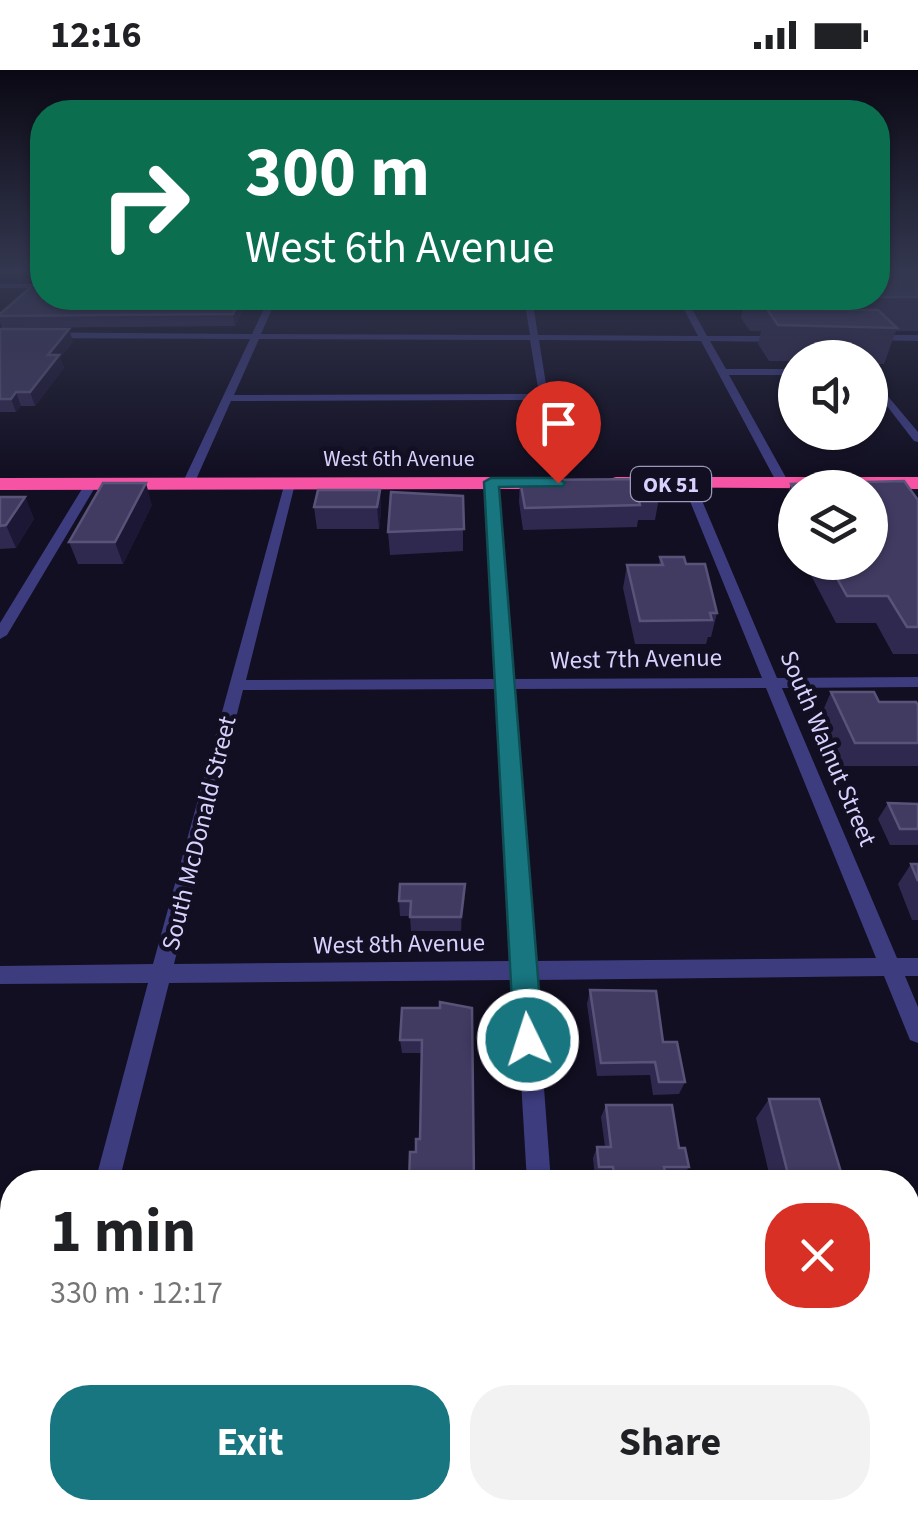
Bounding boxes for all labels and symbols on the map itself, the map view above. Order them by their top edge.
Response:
pin [516,381,601,484]
street label: West 6th Avenue [323,443,475,475]
road number: OK 51 [631,467,711,501]
street label: West 7th Avenue [550,640,722,678]
street label: South Walnut Street [771,645,886,852]
street label: South McDonald Street [152,712,246,954]
street label: West 8th Avenue [313,925,485,963]
position arrow [476,988,580,1092]

